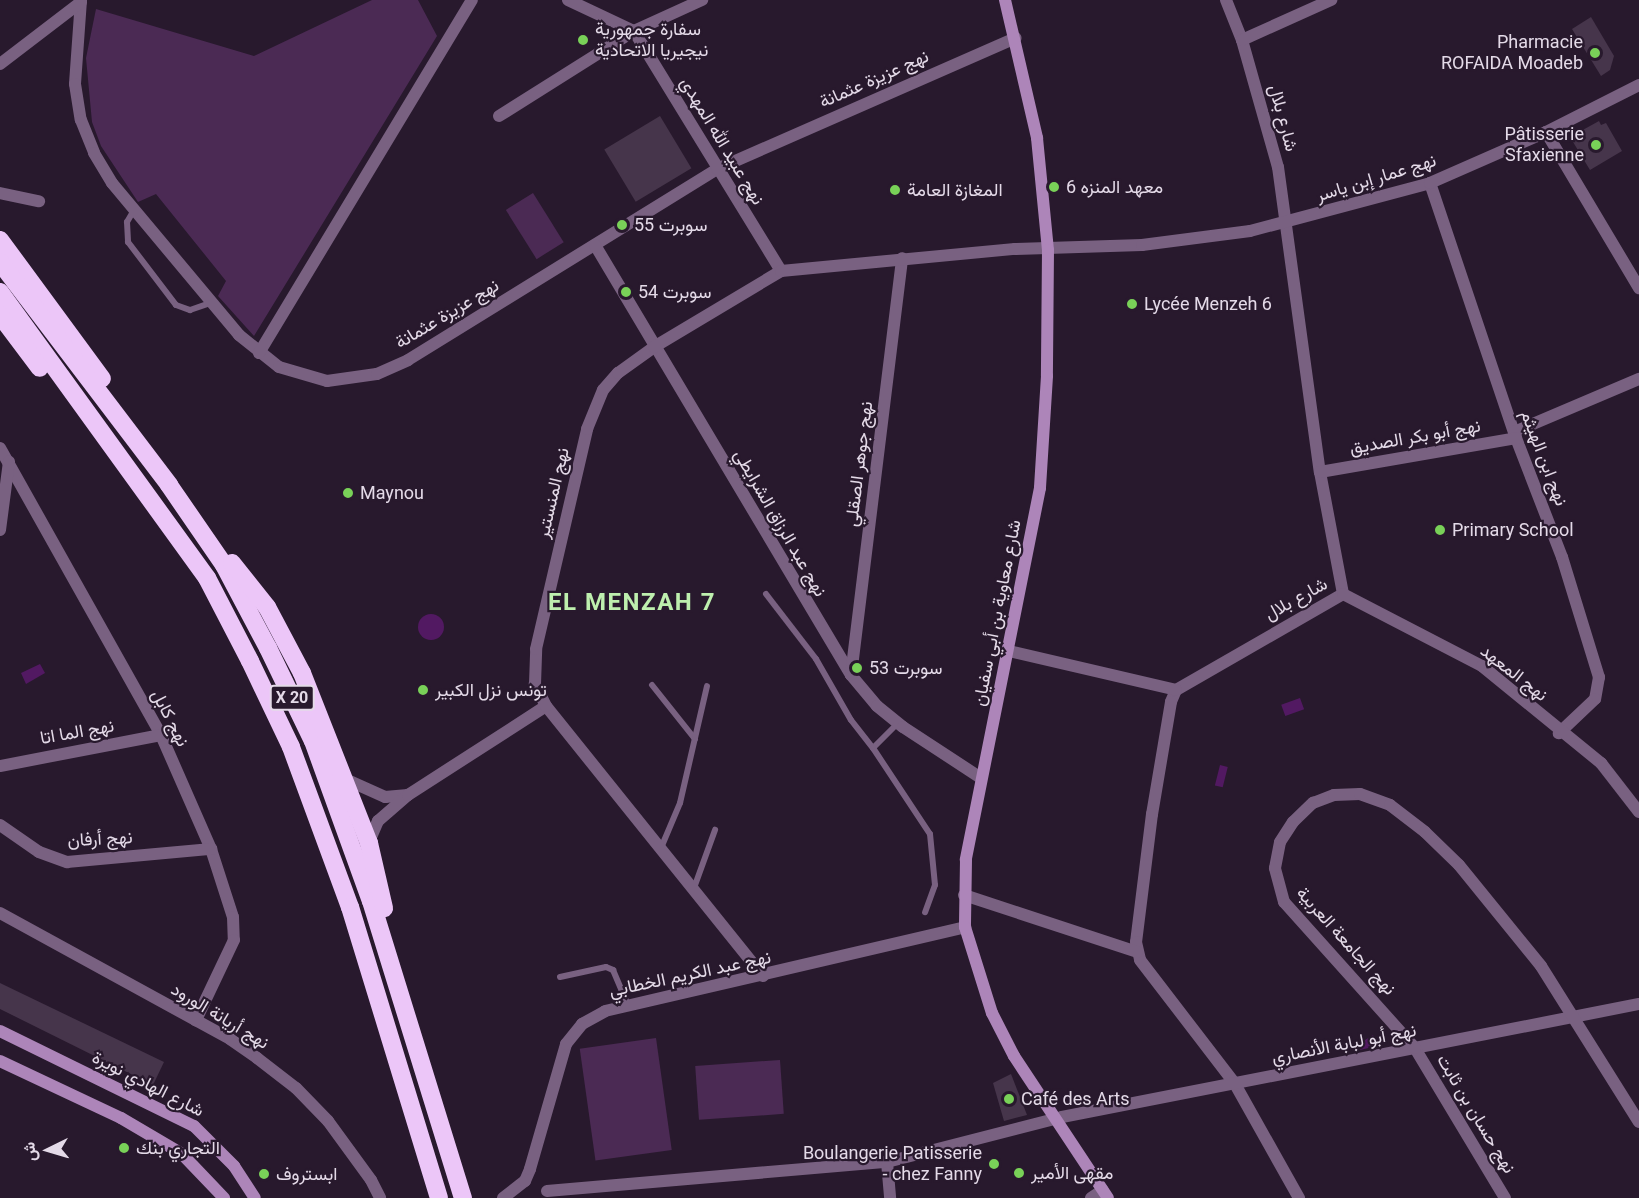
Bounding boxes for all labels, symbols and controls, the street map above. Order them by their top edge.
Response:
place label: سفارة جمهورية نيجيريا الاتحادية [595,19,708,62]
place label: Pharmacie ROFAIDA Moadeb [1441,32,1583,74]
marker: سفارة جمهورية نيجيريا الاتحادية [576,33,590,47]
street label: نهج عزيزة عثمانة [816,45,932,113]
marker: Pharmacie ROFAIDA Moadeb [1588,46,1602,60]
street label: نهج عبيد الله المهدي [675,73,769,209]
street label: شارع بلال [1264,82,1302,154]
place label: Pâtisserie Sfaxienne [1505,124,1584,166]
marker: Pâtisserie Sfaxienne [1589,138,1603,152]
street label: نهج عمار إبن ياسر [1313,149,1439,207]
place label: معهد المنزه 6 [1066,176,1163,198]
place label: المغازة العامة [907,179,1003,201]
marker: معهد المنزه 6 [1047,180,1061,194]
marker: المغازة العامة [888,183,902,197]
place label: سوبرت 55 [634,214,707,236]
marker: سوبرت 55 [615,218,629,232]
street label: نهج عزيزة عثمانة [391,275,503,353]
place label: سوبرت 54 [638,281,711,303]
marker: سوبرت 54 [619,285,633,299]
place label: Lycée Menzeh 6 [1144,293,1272,315]
marker: Lycée Menzeh 6 [1125,297,1139,311]
street label: نهج جوهر الصقلي [841,400,877,528]
street label: نهج ابن الهيثم [1516,407,1572,509]
street label: نهج أبو بكر الصديق [1348,415,1482,459]
street label: نهج عبد الرزاق الشرايطي [729,445,831,601]
street label: نهج المنستير [532,446,574,540]
place label: Maynou [360,482,424,504]
marker: Maynou [341,486,355,500]
street label: شارع معاوية بن أبي سفيان [968,518,1026,708]
place label: Primary School [1452,519,1574,541]
marker: Primary School [1433,523,1447,537]
street label: شارع بلال [1261,573,1331,625]
district label: EL MENZAH 7 [548,589,716,617]
street label: نهج المعهد [1476,640,1552,706]
place label: سوبرت 53 [869,657,942,679]
marker: سوبرت 53 [850,661,864,675]
place label: تونس نزل الكبير [435,679,547,701]
marker: تونس نزل الكبير [416,683,430,697]
road number: X 20 [270,685,314,711]
street label: نهج كابل [147,686,193,750]
street label: نهج الما اتا [38,715,116,749]
street label: نهج أرفان [67,827,133,851]
street label: نهج الجامعة العربية [1292,882,1400,1000]
street label: نهج عبد الكريم الخطابي [607,946,773,1002]
street label: نهج أريانة الورود [167,978,273,1054]
street label: نهج أبو لبابة الأنصاري [1270,1019,1418,1069]
street label: شارع الهادي نويرة [88,1047,208,1121]
street label: نهج حسان بن ثابت [1432,1051,1520,1177]
place label: Café des Arts [1021,1088,1129,1110]
marker: Café des Arts [1002,1092,1016,1106]
north arrow [18,1120,78,1180]
place label: التجاري بنك [136,1137,220,1159]
text: ش [19,1141,40,1162]
marker: التجاري بنك [117,1141,131,1155]
place label: Boulangerie Patisserie - chez Fanny [803,1143,982,1186]
marker: Boulangerie Patisserie - chez Fanny [987,1157,1001,1171]
place label: مقهى الأمير [1031,1162,1113,1184]
place label: ابستروف [276,1163,337,1185]
marker: مقهى الأمير [1012,1166,1026,1180]
marker: ابستروف [257,1167,271,1181]

